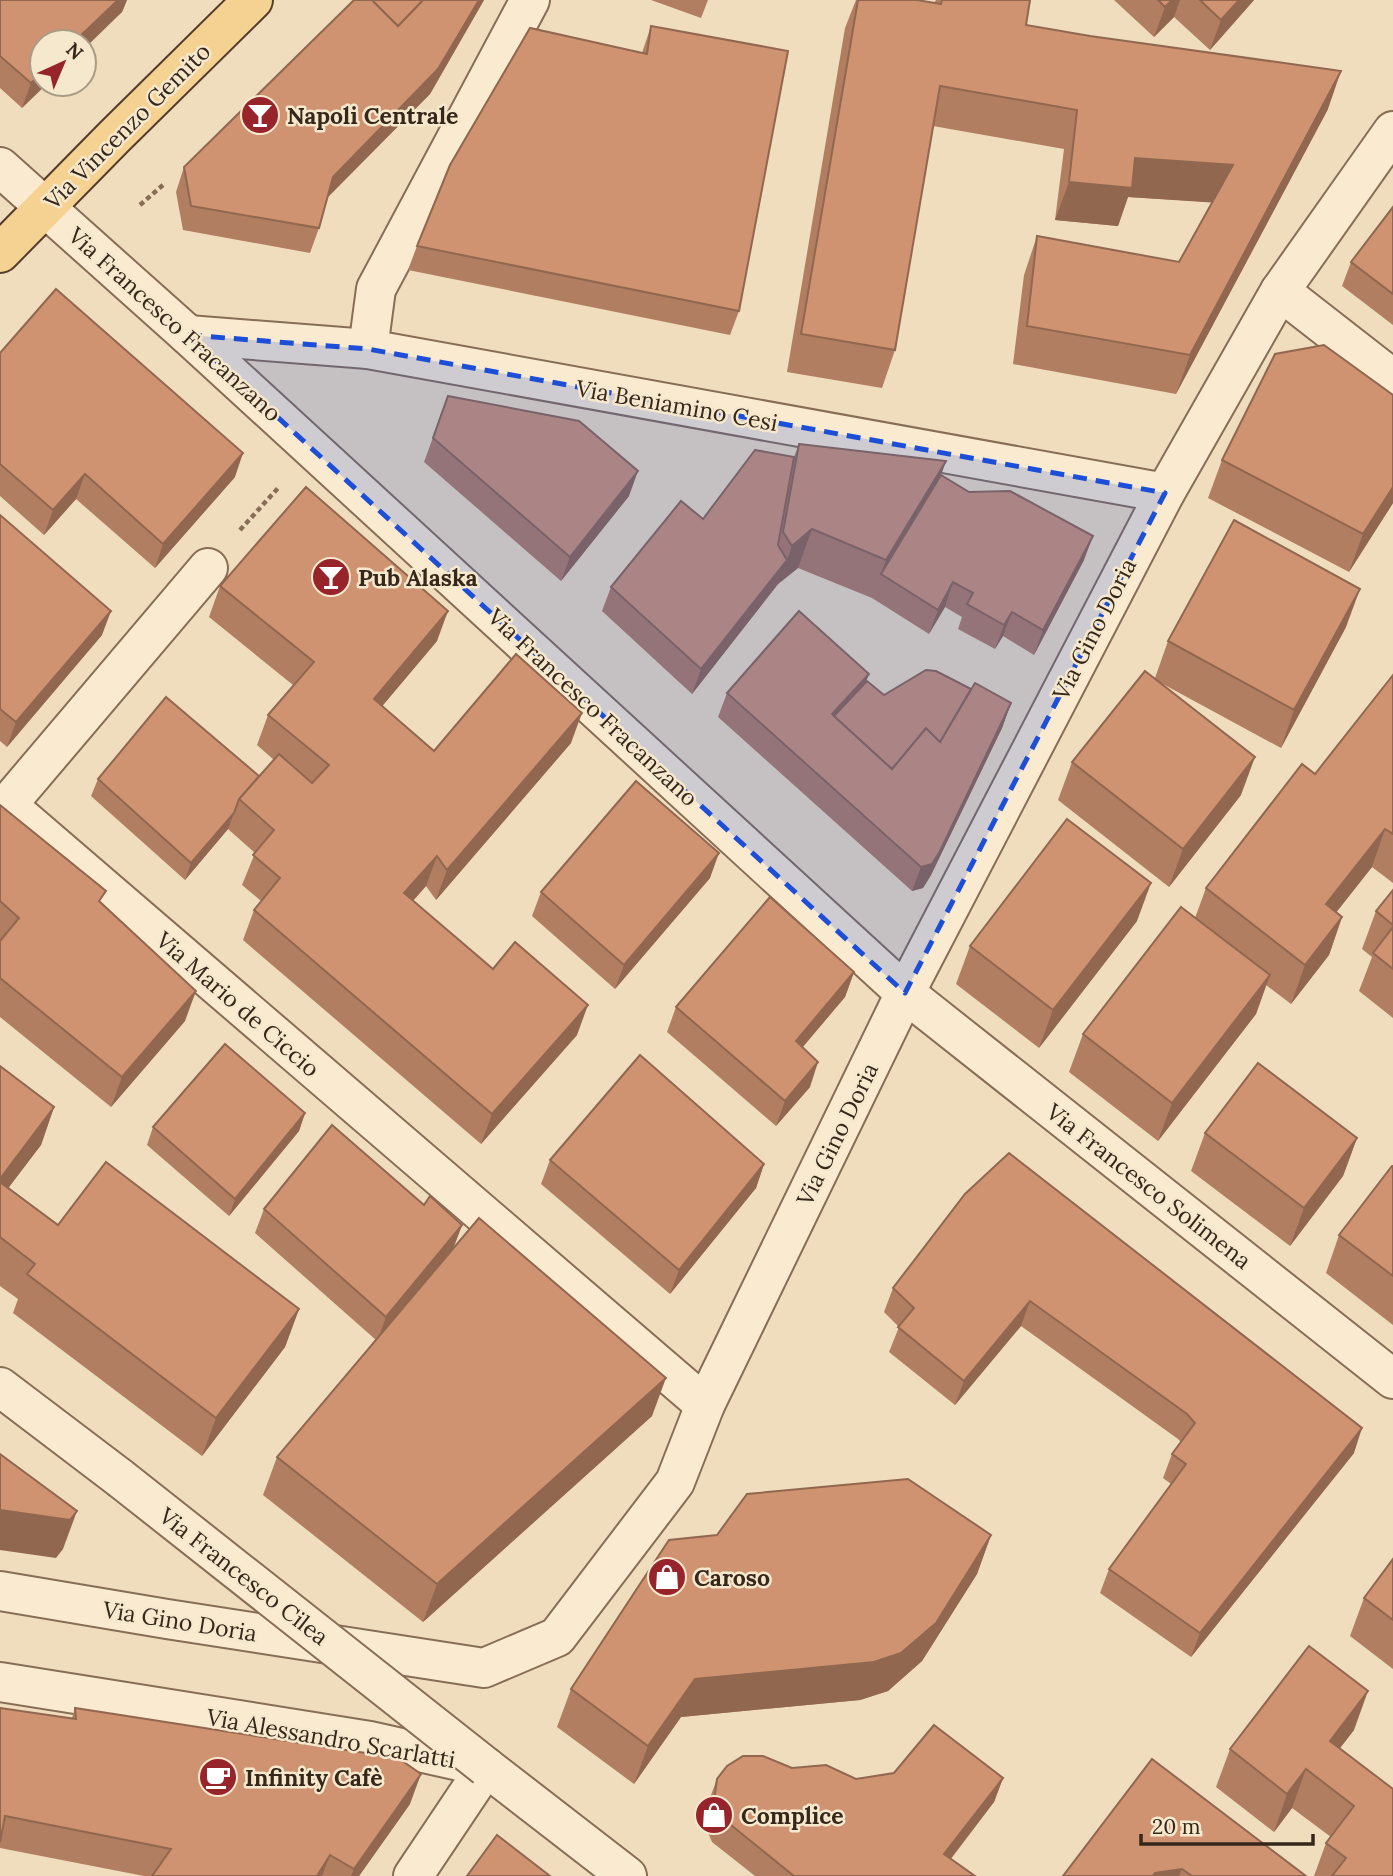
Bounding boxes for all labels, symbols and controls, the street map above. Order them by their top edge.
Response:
north arrow [28,28,98,98]
street label: Via Vincenzo Gemito [37,37,216,216]
text: N [61,37,89,65]
bar icon: Napoli Centrale [239,94,281,136]
place label: Napoli Centrale [287,101,458,130]
street label: Via Francesco Fracanzano [62,220,288,427]
street label: Via Beniamino Cesi [573,373,780,437]
street label: Via Gino Doria [1045,553,1142,706]
bar icon: Pub Alaska [310,556,352,598]
place label: Pub Alaska [358,563,478,592]
street label: Via Francesco Fracanzano [481,601,704,812]
street label: Via Mario de Ciccio [150,924,326,1083]
street label: Via Gino Doria [789,1058,884,1211]
street label: Via Francesco Solimena [1040,1096,1257,1275]
street label: Via Francesco Cilea [153,1500,335,1651]
shop icon: Caroso [646,1556,688,1598]
place label: Caroso [694,1563,770,1592]
street label: Via Gino Doria [100,1594,259,1647]
street label: Via Alessandro Scarlatti [204,1702,457,1774]
cafe icon: Infinity Cafè [197,1756,239,1798]
place label: Infinity Cafè [245,1763,383,1792]
shop icon: Complice [693,1794,735,1836]
place label: Complice [741,1801,844,1830]
scale bar [1141,1802,1312,1846]
text: 20 m [1152,1813,1201,1840]

